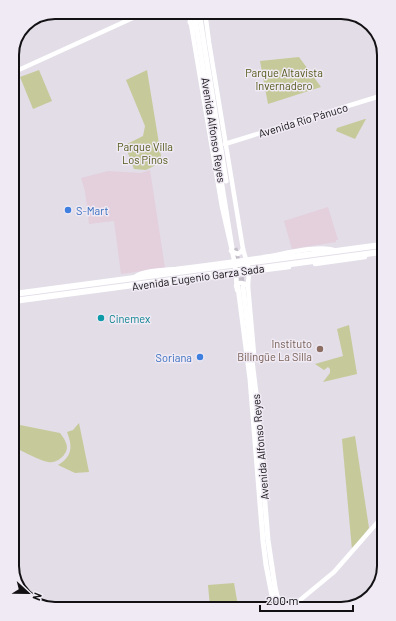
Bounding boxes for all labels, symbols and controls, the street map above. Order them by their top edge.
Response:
park label: Parque Altavista Invernadero [245,66,323,92]
street label: Avenida Alfonso Reyes [199,77,229,183]
street label: Avenida Río Pánuco [257,100,349,140]
park label: Parque Villa Los Pinos [117,140,173,166]
place label: S-Mart [76,204,108,217]
marker: S-Mart [63,205,73,215]
street label: Avenida Eugenio Garza Sada [131,261,265,293]
place label: Cinemex [109,312,150,325]
marker: Cinemex [96,313,106,323]
place label: Instituto Bilingüe La Silla [237,337,312,363]
marker: Instituto Bilingüe La Silla [315,344,325,354]
place label: Soriana [156,351,192,364]
marker: Soriana [195,352,205,362]
street label: Avenida Alfonso Reyes [249,394,271,500]
north arrow [8,573,48,613]
scale bar [260,587,353,613]
text: N [30,591,45,603]
text: 200 m [266,593,298,607]

